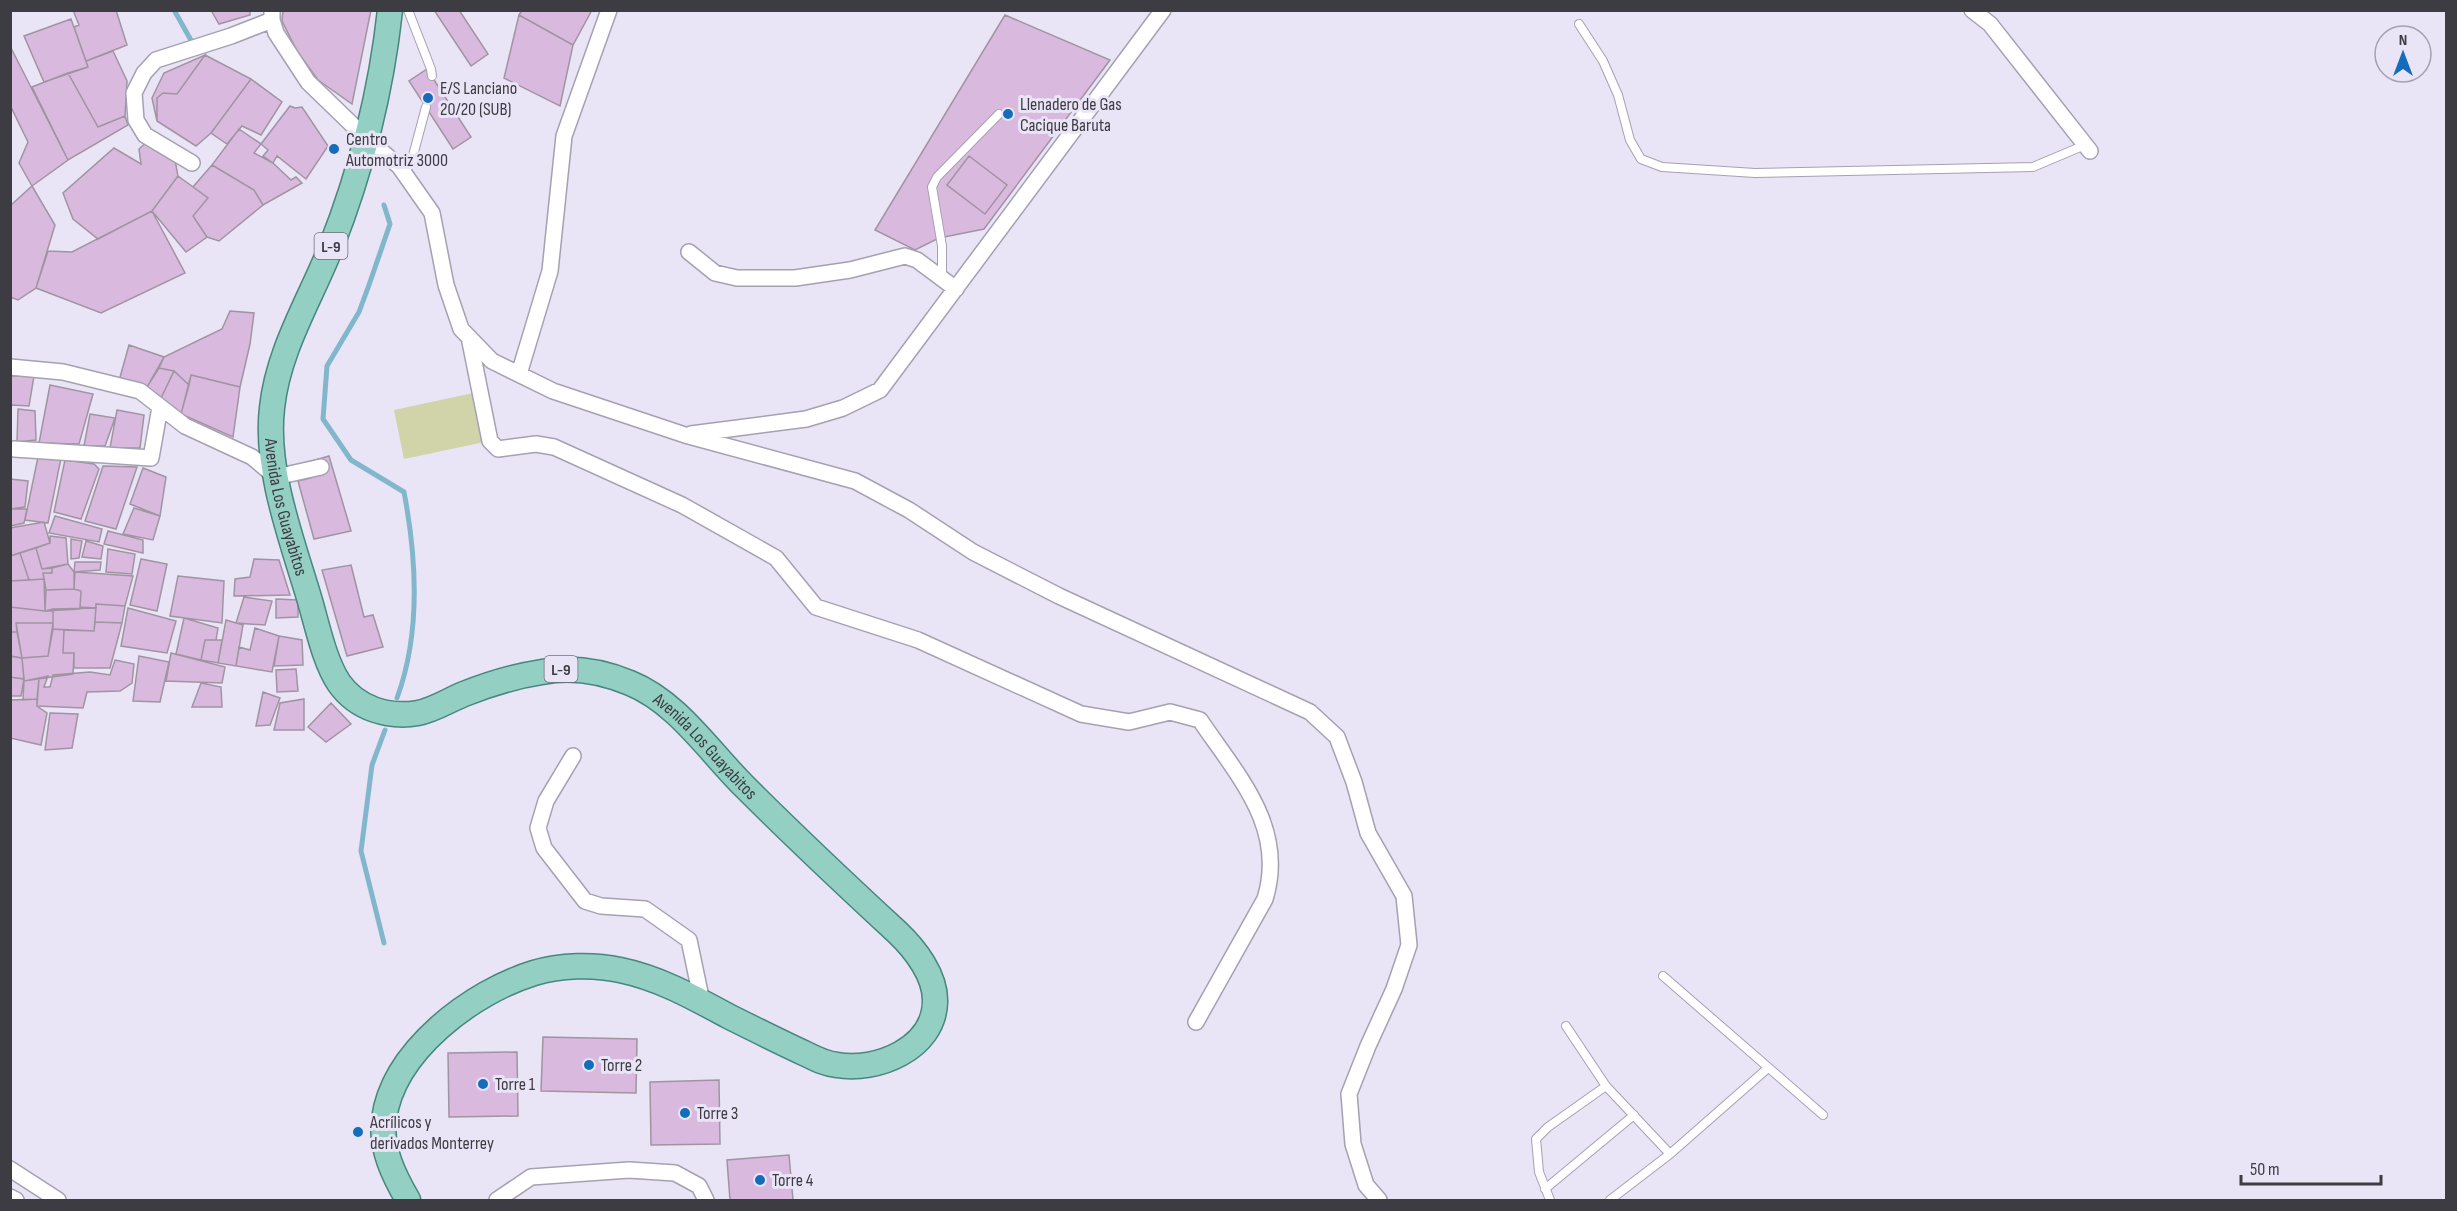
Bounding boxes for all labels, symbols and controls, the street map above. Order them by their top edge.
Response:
north arrow [2373,24,2433,84]
text: N [2399,31,2407,50]
place label: E/S Lanciano 20/20 (SUB) [440,78,517,120]
marker: E/S Lanciano 20/20 (SUB) [421,91,435,105]
place label: Llenadero de Gas Cacique Baruta [1020,94,1122,136]
marker: Llenadero de Gas Cacique Baruta [1001,107,1015,121]
place label: Centro Automotriz 3000 [345,129,448,171]
marker: Centro Automotriz 3000 [327,142,341,156]
road number: L-9 [314,233,348,259]
street label: Avenida Los Guayabitos [260,437,312,578]
road number: L-9 [544,656,578,682]
street label: Avenida Los Guayabitos [648,688,761,804]
place label: Torre 2 [601,1055,642,1076]
marker: Torre 2 [582,1058,596,1072]
place label: Torre 1 [495,1074,536,1095]
marker: Torre 1 [476,1077,490,1091]
place label: Torre 3 [697,1103,738,1124]
marker: Torre 3 [678,1106,692,1120]
place label: Acrílicos y derivados Monterrey [369,1112,494,1154]
marker: Acrílicos y derivados Monterrey [351,1125,365,1139]
scale bar [2241,1148,2380,1186]
text: 50 m [2250,1159,2280,1180]
place label: Torre 4 [772,1170,814,1191]
marker: Torre 4 [753,1173,767,1187]

